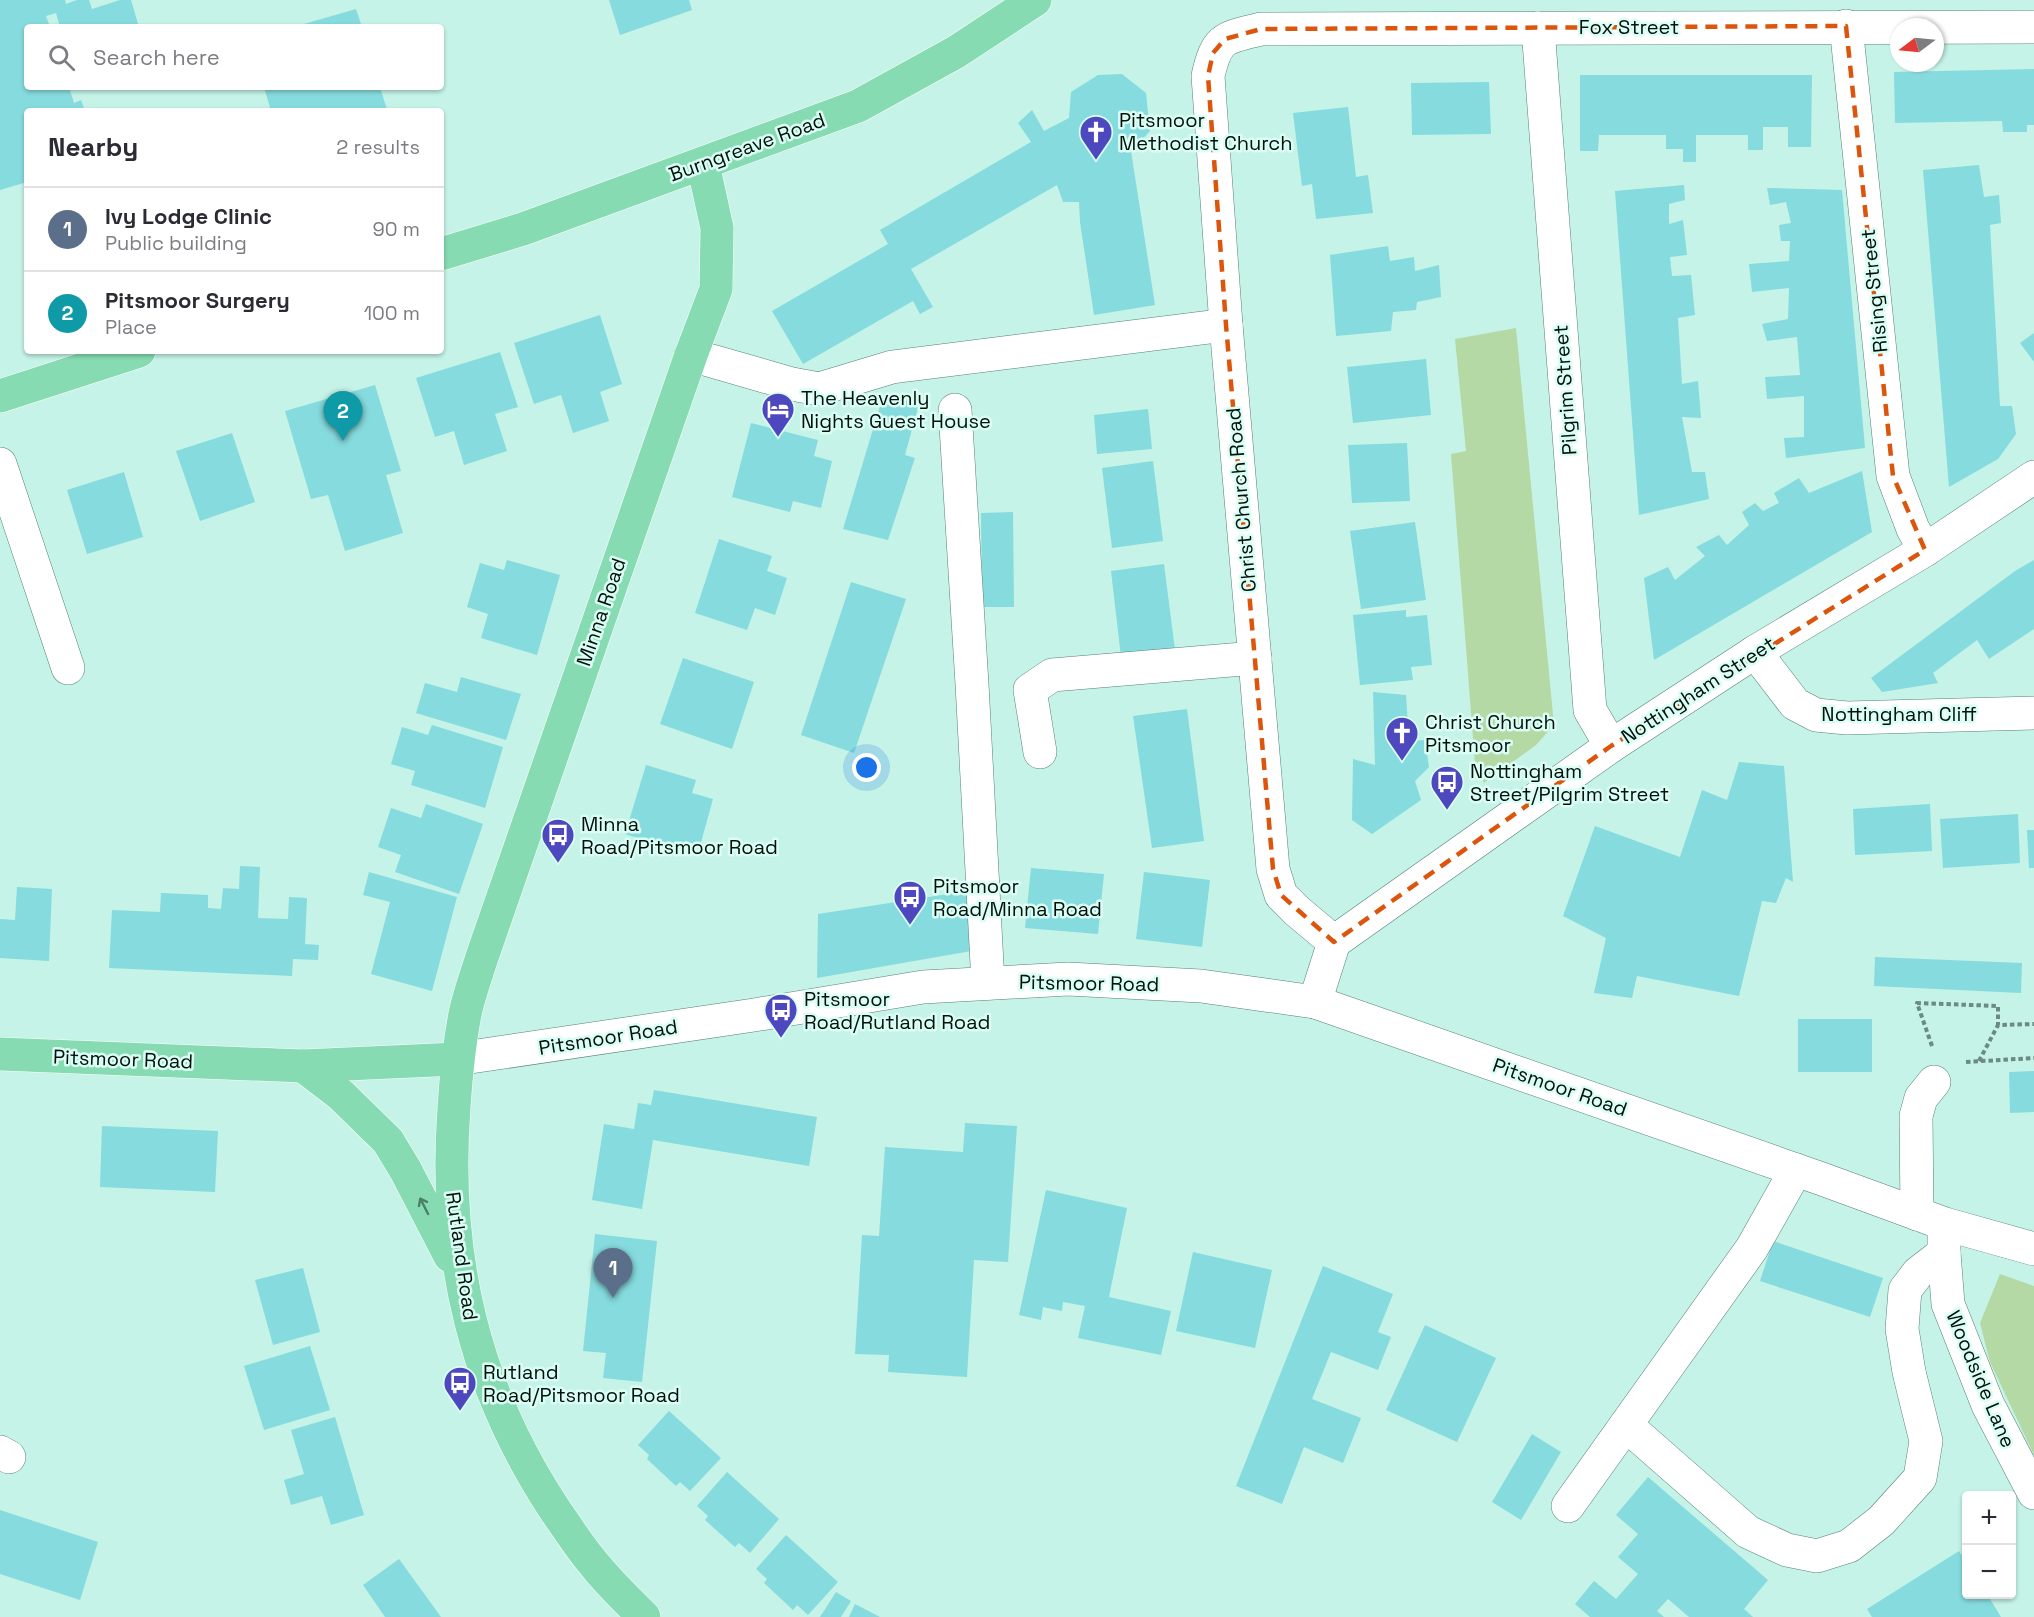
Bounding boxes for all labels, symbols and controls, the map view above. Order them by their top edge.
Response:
street label: Fox Street [1579,14,1679,40]
north arrow [1890,18,1944,72]
search box [24,24,444,90]
icon: search [45,41,78,74]
text: Search here [93,43,220,71]
street label: Burngreave Road [665,107,829,187]
place label: Pitsmoor Methodist Church [1119,107,1293,156]
church icon: Pitsmoor Methodist Church [1078,114,1114,161]
text: Nearby [48,130,138,164]
text: 2 results [336,134,420,160]
text: Ivy Lodge Clinic [105,202,272,230]
text: 1 [63,216,72,242]
text: 90 m [373,216,420,242]
street label: Rising Street [1855,228,1893,354]
text: Public building [105,230,247,256]
text: Pitsmoor Surgery [105,286,290,314]
text: 2 [62,300,73,326]
text: 100 m [364,300,420,326]
text: Place [105,314,157,340]
street label: Pilgrim Street [1547,324,1583,456]
place label: The Heavenly Nights Guest House [801,385,991,434]
hotel icon: The Heavenly Nights Guest House [760,391,796,438]
pin: 2 [324,392,362,441]
street label: Christ Church Road [1220,407,1262,593]
street label: Minna Road [570,555,632,669]
street label: Nottingham Street [1616,630,1780,750]
street label: Nottingham Cliff [1821,701,1977,727]
place label: Christ Church Pitsmoor [1425,709,1556,758]
church icon: Christ Church Pitsmoor [1384,715,1420,762]
your location [852,753,881,782]
place label: Nottingham Street/Pilgrim Street [1470,758,1669,807]
bus stop icon: Nottingham Street/Pilgrim Street [1429,764,1465,811]
place label: Minna Road/Pitsmoor Road [581,811,778,860]
bus stop icon: Minna Road/Pitsmoor Road [540,817,576,864]
place label: Pitsmoor Road/Minna Road [933,873,1102,922]
bus stop icon: Pitsmoor Road/Minna Road [892,879,928,926]
street label: Pitsmoor Road [1019,969,1159,997]
place label: Pitsmoor Road/Rutland Road [804,986,990,1035]
bus stop icon: Pitsmoor Road/Rutland Road [763,992,799,1039]
street label: Pitsmoor Road [537,1013,679,1061]
street label: Pitsmoor Road [52,1044,194,1074]
street label: Pitsmoor Road [1489,1052,1631,1122]
street label: Rutland Road [440,1190,484,1322]
one-way arrow [418,1197,429,1215]
pin: 1 [594,1248,632,1298]
street label: Woodside Lane [1940,1306,2022,1452]
place label: Rutland Road/Pitsmoor Road [483,1359,680,1408]
bus stop icon: Rutland Road/Pitsmoor Road [442,1365,478,1412]
map controls [1962,1491,2016,1599]
button: + [1962,1491,2016,1545]
button: − [1962,1545,2016,1599]

